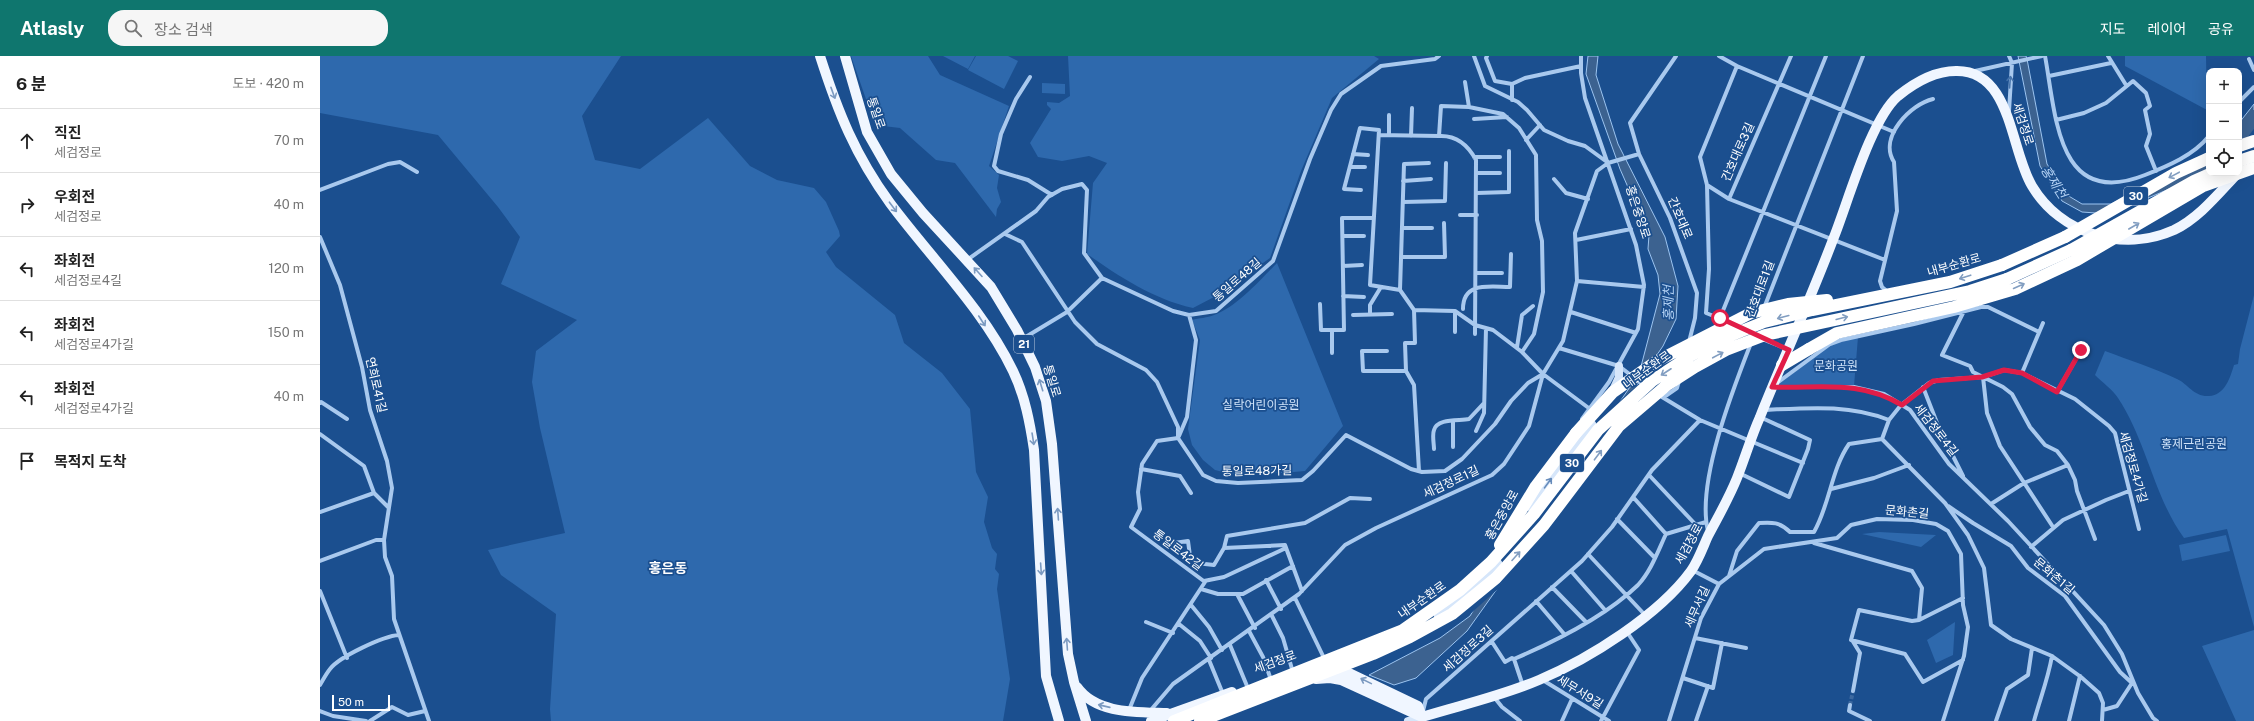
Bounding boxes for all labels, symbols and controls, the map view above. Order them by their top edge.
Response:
search box [108,10,388,46]
text: Atlasly [20,17,84,39]
icon: search [122,17,144,39]
text: 장소 검색 [154,21,213,38]
text: 지도 [2100,21,2126,37]
text: 레이어 [2148,21,2186,37]
text: 공유 [2208,21,2234,37]
map controls [2206,68,2242,176]
button: + [2206,68,2242,104]
text: 6 분 [16,74,47,94]
text: 도보 · 420 m [233,76,304,91]
one-way arrow [2007,76,2014,89]
one-way arrow [829,87,837,99]
street label: 통일로 [864,95,888,131]
street label: 세검정로 [2010,101,2036,147]
button: − [2206,104,2242,140]
street label: 간호대로3길 [1719,120,1757,184]
text: 직진 [54,124,82,141]
icon: ahead [16,130,38,152]
text: 70 m [274,133,304,148]
button: locate [2206,140,2242,176]
text: 세검정로 [54,145,102,160]
water label: 홍제천 [2038,163,2071,202]
one-way arrow [2168,171,2180,179]
street label: 홍은중앙로 [1623,184,1653,240]
road number: 30 [2124,187,2148,205]
text: 우회전 [54,188,95,205]
icon: right [16,194,38,216]
street label: 간호대로 [1665,195,1695,241]
text: 40 m [273,197,304,212]
one-way arrow [889,201,898,212]
text: 세검정로 [54,209,102,224]
one-way arrow [2128,222,2140,230]
street label: 내부순환로 [1926,251,1982,279]
text: 좌회전 [54,252,95,269]
street label: 통일로48길 [1210,255,1264,305]
icon: left [16,258,38,280]
street label: 간호대로1길 [1743,258,1777,320]
text: 120 m [269,261,304,276]
one-way arrow [974,267,983,278]
text: 세검정로4길 [54,273,122,288]
one-way arrow [1959,274,1971,282]
one-way arrow [2013,282,2025,290]
water label: 홍제천 [1661,284,1676,321]
route start [1711,309,1729,327]
one-way arrow [1835,313,1848,321]
one-way arrow [1777,314,1790,321]
one-way arrow [978,315,986,326]
text: 좌회전 [54,316,95,333]
icon: left [16,322,38,344]
text: 150 m [268,325,304,340]
road number: 21 [1014,335,1034,353]
text: 세검정로4가길 [54,337,134,352]
route end [2072,341,2090,359]
street label: 내부순환로 [1621,348,1673,392]
one-way arrow [1712,350,1724,358]
street label: 연희로41길 [363,356,389,414]
park label: 문화공원 [1814,359,1858,373]
street label: 통일로 [1040,363,1064,399]
one-way arrow [1661,368,1672,376]
text: 좌회전 [54,380,95,397]
one-way arrow [1036,380,1044,392]
icon: left [16,386,38,408]
text: 40 m [273,389,304,404]
park label: 실락어린이공원 [1222,398,1300,412]
text: 세검정로4가길 [54,401,134,416]
street label: 세검정로4길 [1911,401,1961,459]
street label: 세검정로4가길 [2116,430,2150,504]
one-way arrow [1029,432,1037,445]
park label: 홍제근린공원 [2161,437,2227,451]
one-way arrow [1593,449,1602,460]
icon: arrive [16,450,38,472]
text: 목적지 도착 [54,453,126,470]
road number: 30 [1560,454,1584,472]
street label: 통일로48가길 [1222,463,1292,479]
street label: 세검정로1길 [1421,463,1481,501]
one-way arrow [1544,478,1552,489]
street label: 홍은중앙로 [1482,487,1522,543]
street label: 문화촌길 [1884,503,1930,521]
one-way arrow [1054,508,1061,521]
street label: 세검정로 [1672,521,1706,567]
street label: 통일로42길 [1150,527,1206,573]
one-way arrow [1511,551,1520,561]
street label: 문화촌1길 [2031,555,2077,597]
district label: 홍은동 [649,560,687,576]
one-way arrow [1037,562,1044,575]
street label: 내부순환로 [1395,578,1449,622]
street label: 세무서길 [1682,584,1712,630]
street label: 세검정로3길 [1440,623,1496,675]
one-way arrow [1064,638,1071,651]
street label: 세검정로 [1252,648,1298,676]
street label: 세무서9길 [1554,672,1606,712]
one-way arrow [1360,677,1372,684]
scale bar [332,693,390,712]
text: 50 m [338,696,364,708]
one-way arrow [1098,702,1111,710]

